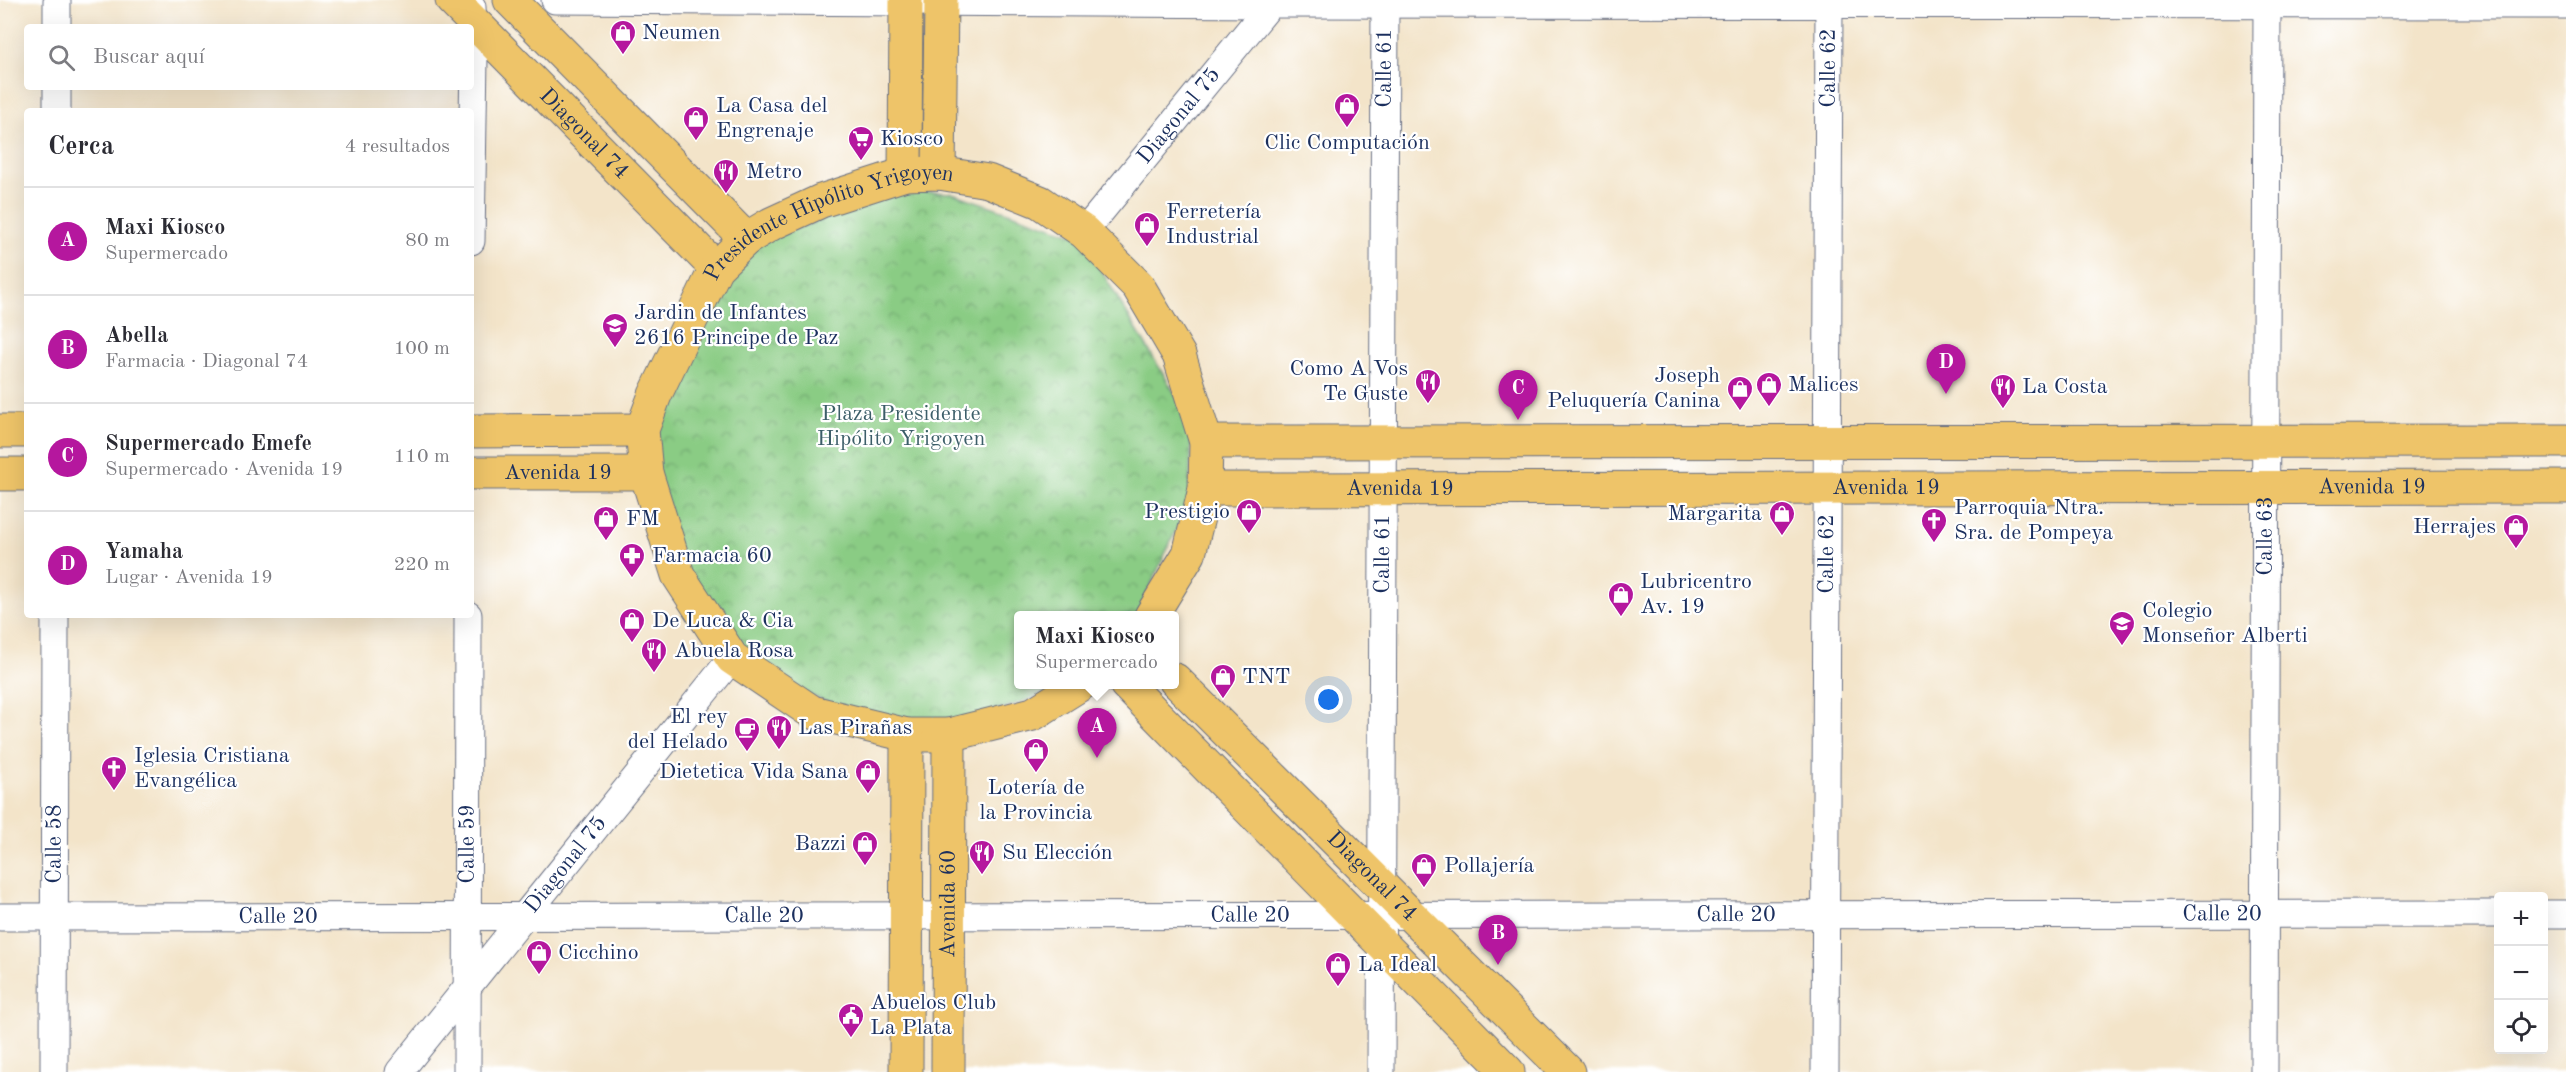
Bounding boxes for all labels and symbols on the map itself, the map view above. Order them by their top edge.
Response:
shop icon: Neumen [608,18,638,56]
place label: Neumen [642,22,720,44]
street label: Calle 61 [1374,28,1396,108]
street label: Calle 62 [1818,28,1840,108]
street label: Diagonal 75 [1133,64,1225,168]
street label: Diagonal 74 [535,84,633,183]
shop icon: Clic Computación [1332,91,1362,129]
place label: La Casa del Engrenaje [716,95,828,142]
shop icon: La Casa del Engrenaje [681,104,711,142]
supermarket icon: Kiosco [846,124,876,162]
place label: Kiosco [880,128,944,150]
place label: Clic Computación [1264,132,1430,154]
restaurant icon: Metro [711,157,741,195]
place label: Metro [746,161,802,183]
street label: Presidente Hipólito Yrigoyen [701,162,956,284]
place label: Ferretería Industrial [1166,201,1261,248]
shop icon: Ferretería Industrial [1132,210,1162,248]
place label: Jardin de Infantes 2616 Principe de Paz [634,302,839,349]
school or university icon: Jardin de Infantes 2616 Principe de Paz [600,311,630,349]
pin: D [1926,344,1966,394]
place label: Como A Vos Te Guste [1290,358,1408,405]
place label: Joseph Peluquería Canina [1547,365,1720,412]
restaurant icon: Como A Vos Te Guste [1413,367,1443,405]
pin: C [1498,370,1538,420]
shop icon: Malices [1754,370,1784,408]
restaurant icon: La Costa [1988,372,2018,410]
shop icon: Joseph Peluquería Canina [1725,374,1755,412]
place label: Malices [1788,374,1858,396]
place label: La Costa [2022,376,2108,398]
park label: Plaza Presidente Hipólito Yrigoyen [817,403,985,450]
street label: Avenida 19 [504,462,612,484]
street label: Avenida 19 [2318,476,2426,498]
street label: Avenida 19 [1832,477,1940,499]
street label: Avenida 19 [1346,478,1454,500]
street label: Calle 63 [2254,496,2277,576]
shop icon: Prestigio [1234,497,1264,535]
place label: Parroquia Ntra. Sra. de Pompeya [1954,497,2113,544]
shop icon: Margarita [1767,499,1797,537]
place label: Prestigio [1144,501,1230,523]
place label: Margarita [1667,503,1762,525]
shop icon: FM [591,504,621,542]
church icon: Parroquia Ntra. Sra. de Pompeya [1919,506,1949,544]
place label: FM [626,508,659,530]
shop icon: Herrajes [2501,512,2531,550]
street label: Calle 61 [1372,514,1394,594]
street label: Calle 62 [1816,514,1838,594]
place label: Herrajes [2413,516,2496,538]
pharmacy icon: Farmacia 60 [617,541,647,579]
place label: Farmacia 60 [652,545,772,567]
place label: Lubricentro Av. 19 [1640,571,1752,618]
shop icon: Lubricentro Av. 19 [1606,580,1636,618]
place label: Colegio Monseñor Alberti [2142,600,2308,647]
shop icon: De Luca & Cia [617,606,647,644]
school or university icon: Colegio Monseñor Alberti [2107,609,2137,647]
place label: De Luca & Cia [652,610,794,632]
restaurant icon: Abuela Rosa [639,636,669,674]
place label: Abuela Rosa [674,640,794,662]
shop icon: TNT [1208,662,1238,700]
place label: TNT [1242,666,1290,688]
your location [1314,685,1343,714]
place label: El rey del Helado [628,706,728,753]
pin: A [1078,708,1116,758]
restaurant icon: Las Pirañas [764,713,794,751]
cafe icon: El rey del Helado [732,715,762,753]
place label: Las Pirañas [798,717,912,739]
shop icon: Lotería de la Provincia [1021,736,1051,774]
place label: Iglesia Cristiana Evangélica [134,745,290,792]
church icon: Iglesia Cristiana Evangélica [99,754,129,792]
shop icon: Dietetica Vida Sana [853,757,883,795]
place label: Dietetica Vida Sana [659,761,848,783]
place label: Lotería de la Provincia [980,777,1093,824]
street label: Calle 58 [43,804,66,884]
street label: Calle 59 [456,804,479,884]
street label: Diagonal 75 [520,812,611,917]
street label: Diagonal 74 [1323,827,1421,926]
shop icon: Bazzi [850,829,880,867]
place label: Bazzi [795,833,846,855]
restaurant icon: Su Elección [967,838,997,876]
place label: Su Elección [1002,842,1113,864]
street label: Avenida 60 [937,850,960,958]
shop icon: Pollajería [1409,851,1439,889]
place label: Pollajería [1444,855,1535,877]
street label: Calle 20 [2182,903,2262,925]
street label: Calle 20 [1210,904,1290,927]
street label: Calle 20 [1696,904,1776,926]
street label: Calle 20 [724,905,804,927]
street label: Calle 20 [238,906,318,928]
pin: B [1478,916,1518,965]
shop icon: Cicchino [524,938,554,976]
place label: Cicchino [558,942,639,964]
shop icon: La Ideal [1323,950,1353,988]
place label: La Ideal [1358,954,1437,976]
place label: Abuelos Club La Plata [870,992,996,1039]
public building icon: Abuelos Club La Plata [836,1001,866,1039]

